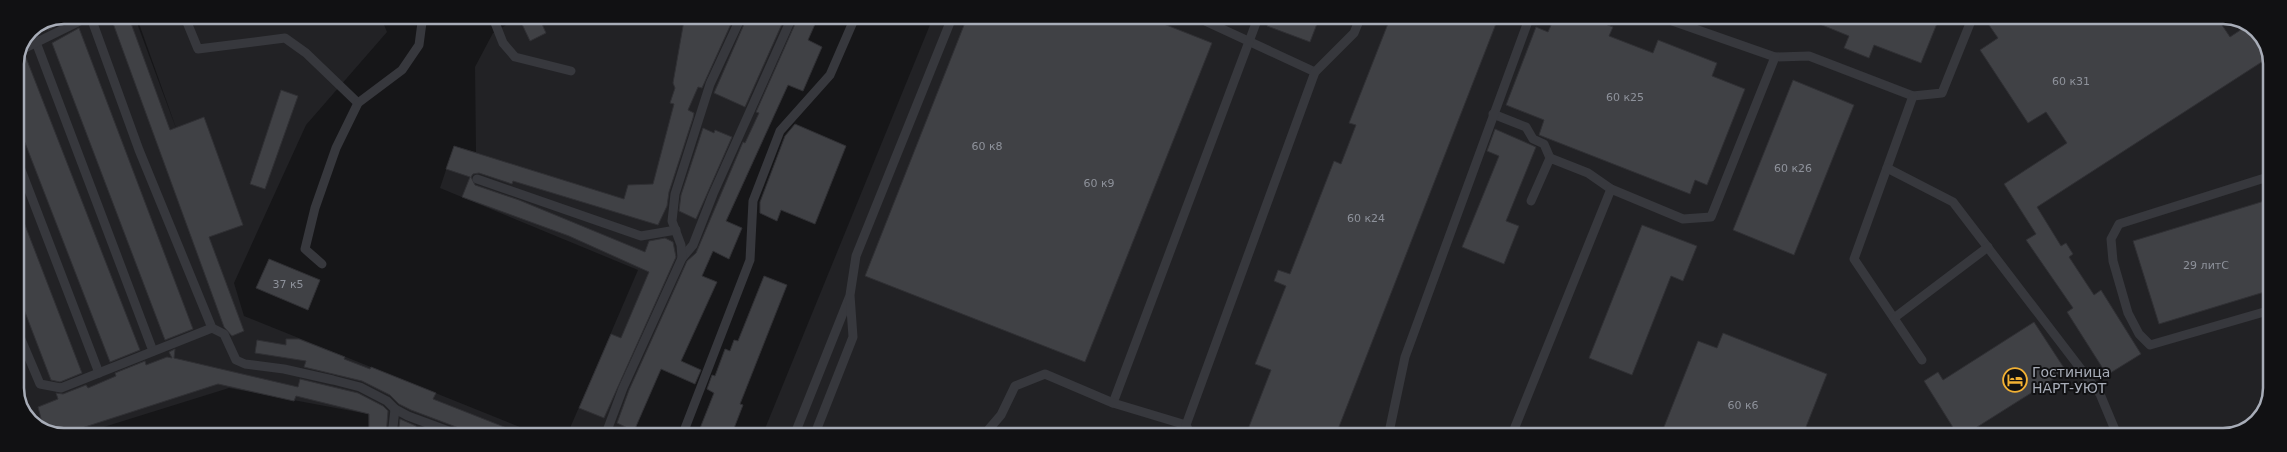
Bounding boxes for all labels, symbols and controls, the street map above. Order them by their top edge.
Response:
house number: 60 к31 [2052,75,2090,88]
house number: 60 к25 [1606,91,1644,104]
house number: 60 к8 [971,140,1003,153]
house number: 60 к26 [1774,162,1812,175]
house number: 60 к9 [1083,177,1115,190]
house number: 60 к24 [1347,212,1385,225]
house number: 29 литС [2183,259,2229,272]
house number: 37 к5 [272,278,304,291]
place label: Гостиница НАРТ-УЮТ [2032,364,2110,396]
hotel icon: Гостиница НАРТ-УЮТ [2002,367,2028,393]
house number: 60 к6 [1727,399,1759,412]

